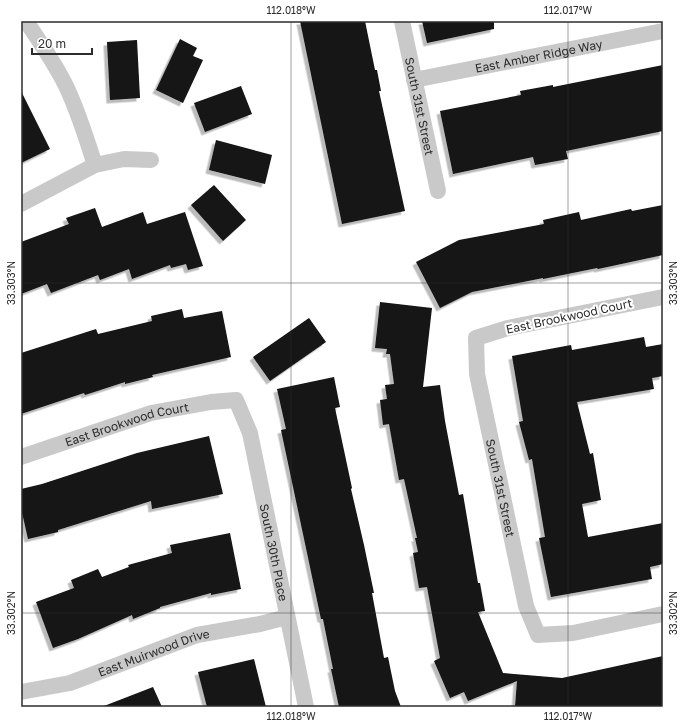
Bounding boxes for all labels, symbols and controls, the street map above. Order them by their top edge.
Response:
text: 112.018°W [266,4,316,16]
text: 112.017°W [544,4,593,16]
scale bar [32,30,92,56]
text: 20 m [38,36,66,51]
street label: East Amber Ridge Way [474,36,604,75]
street label: South 31st Street [402,56,438,157]
text: 33.303°N [5,261,17,305]
text: 33.303°N [667,261,679,305]
street label: East Brookwood Court [504,295,634,337]
street label: East Brookwood Court [63,399,190,449]
street label: South 31st Street [483,437,519,539]
street label: South 30th Place [257,502,292,602]
text: 33.302°N [5,591,17,635]
text: 33.302°N [667,591,679,635]
street label: East Muirwood Drive [96,625,211,679]
text: 112.018°W [266,710,316,722]
text: 112.017°W [544,710,593,722]

